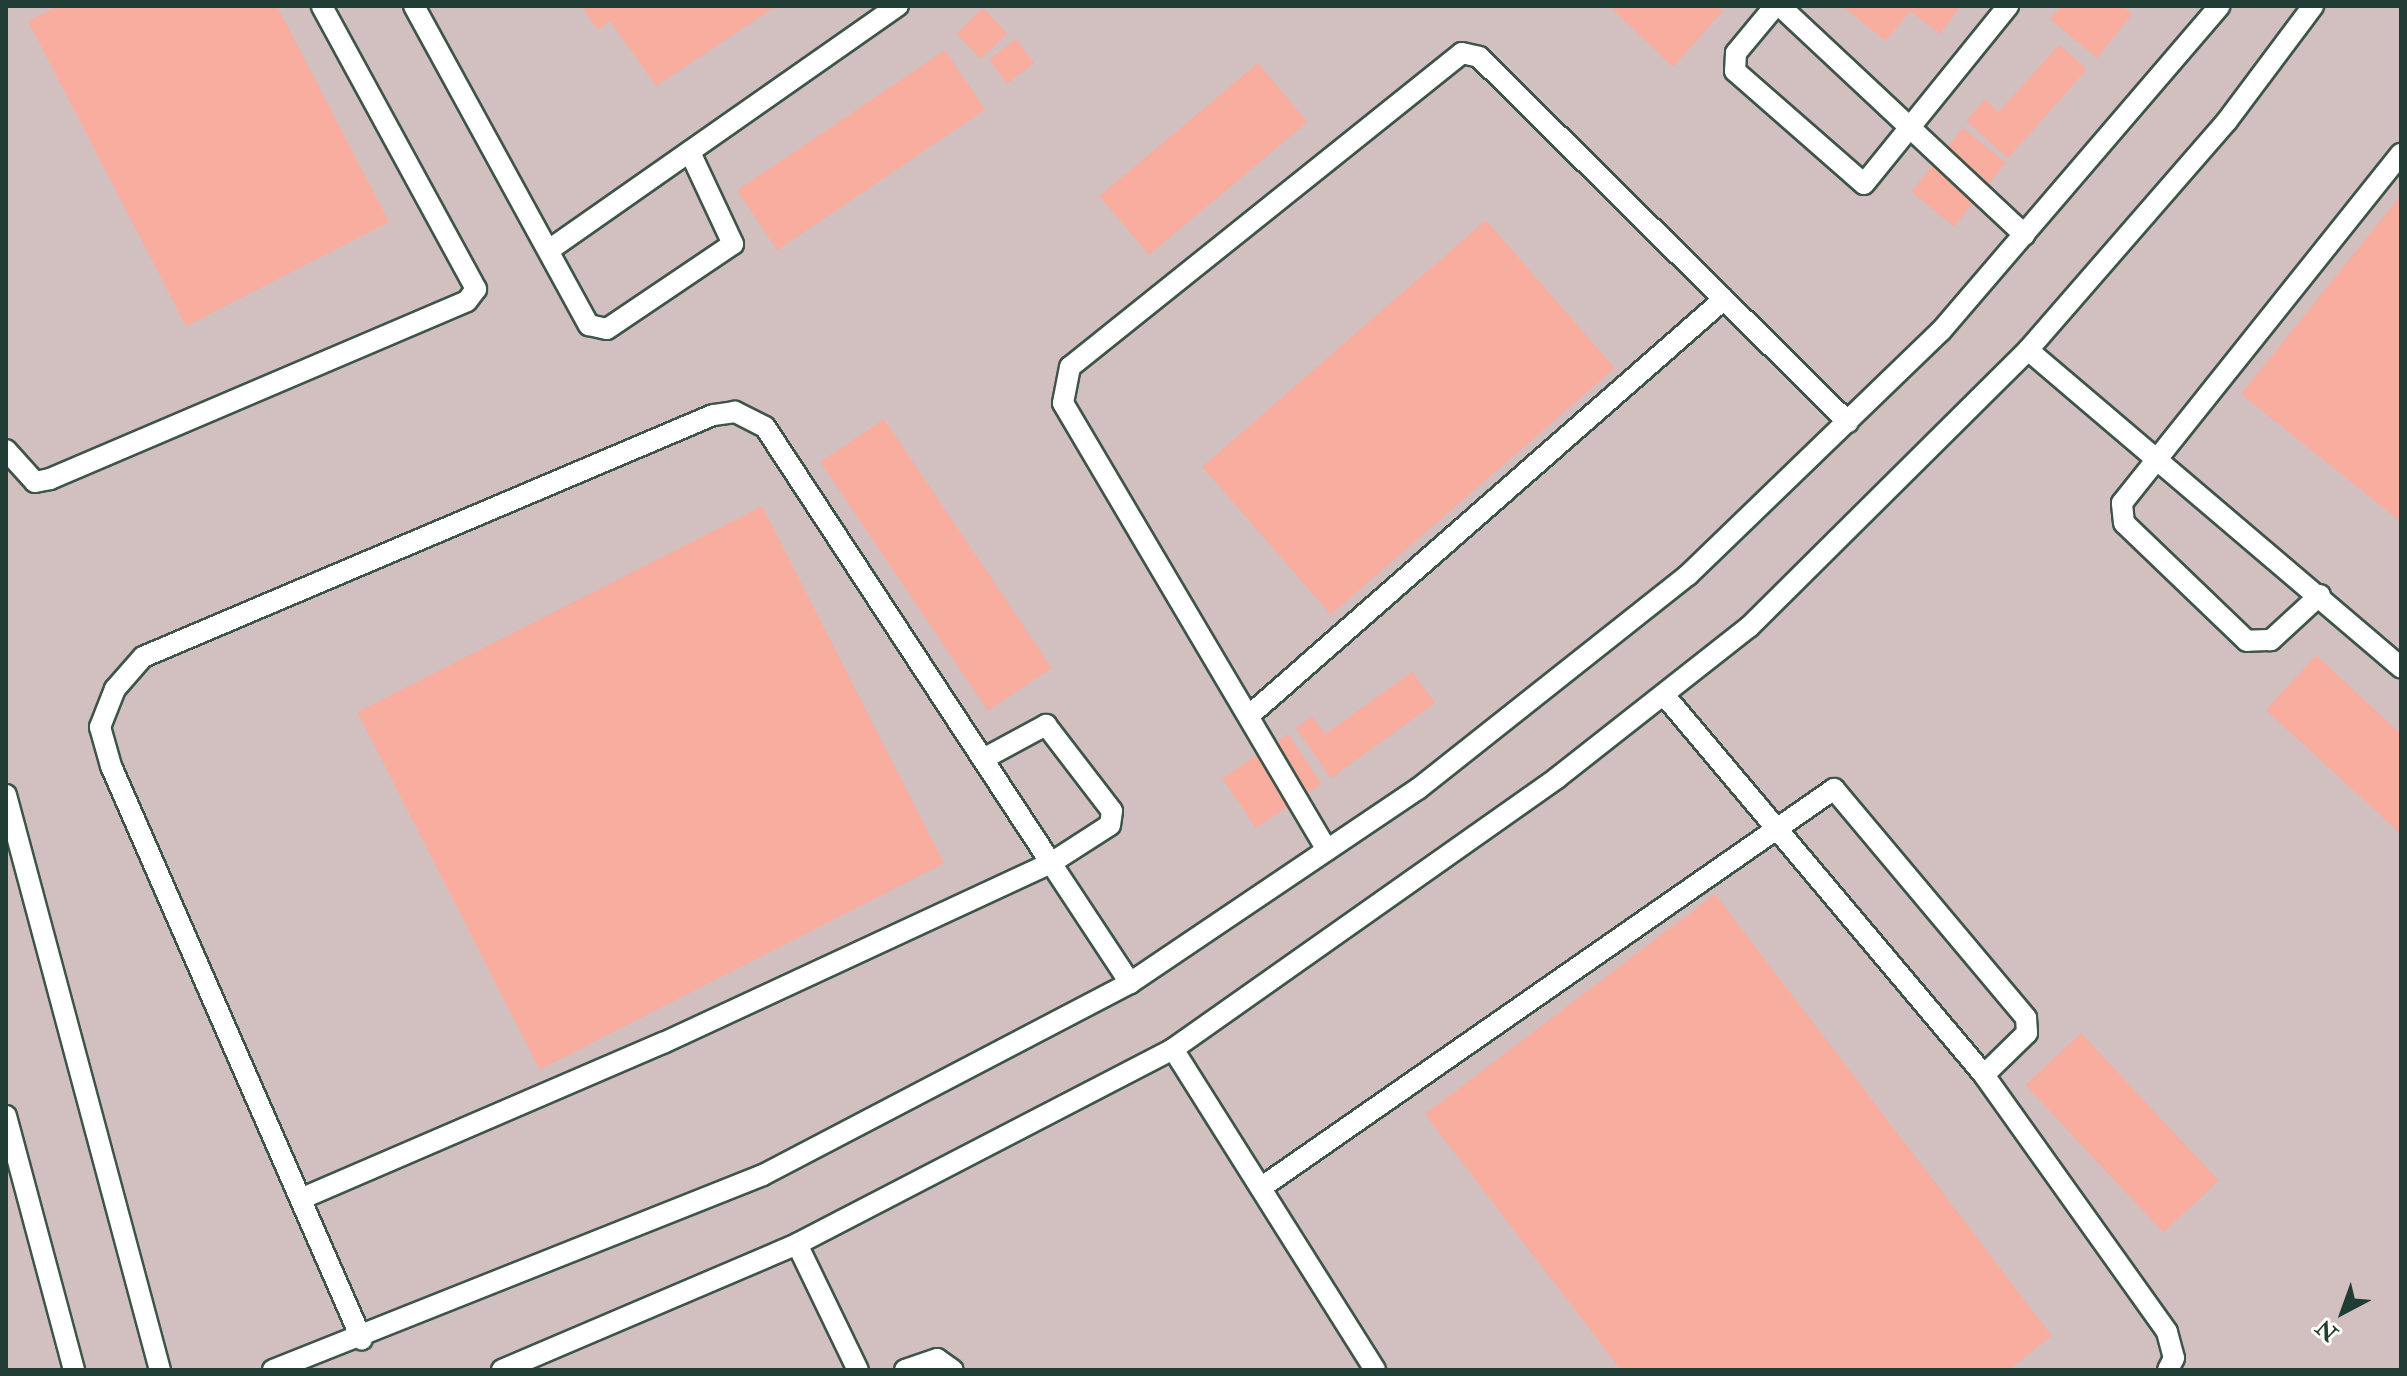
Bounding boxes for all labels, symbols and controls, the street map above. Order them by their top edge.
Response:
north arrow [2303,1272,2383,1352]
text: N [2311,1313,2344,1347]

